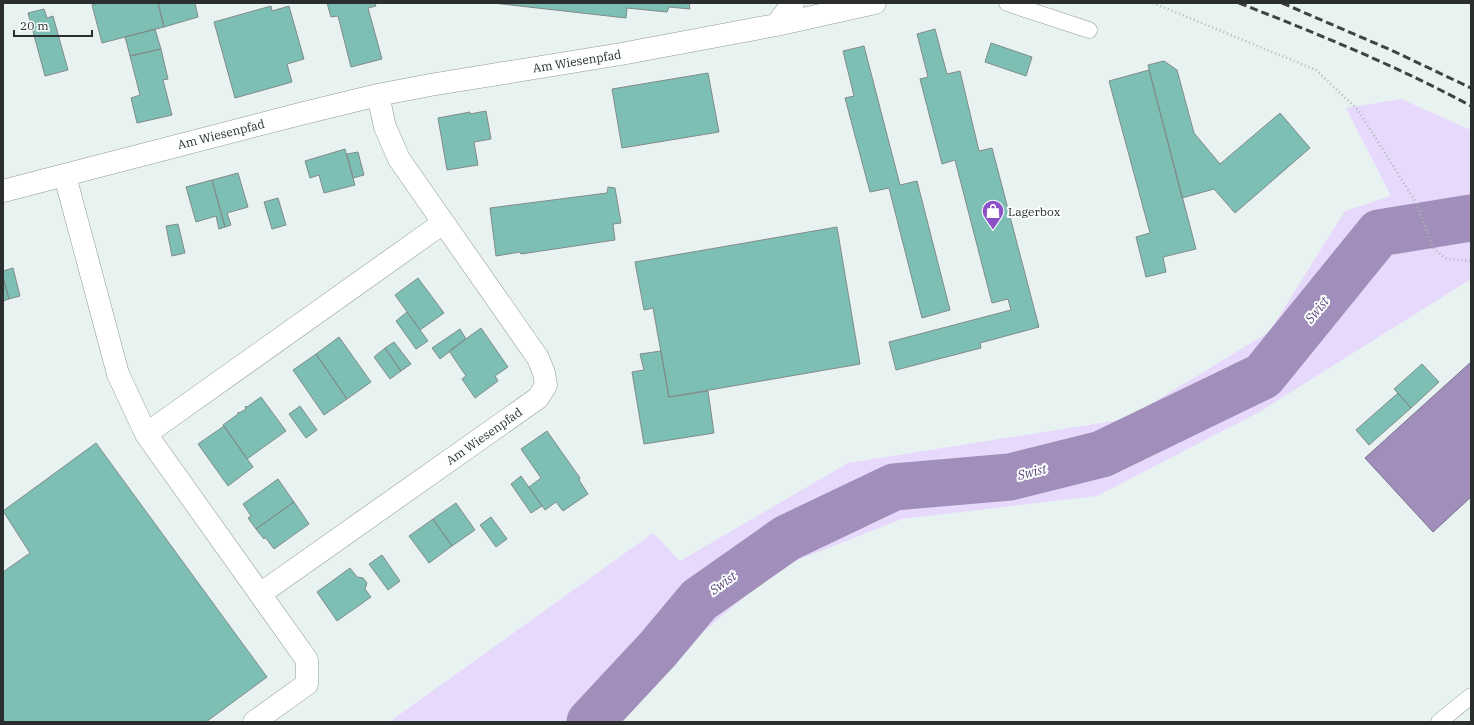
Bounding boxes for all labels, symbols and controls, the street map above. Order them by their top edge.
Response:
scale bar [14,12,92,38]
text: 20 m [20,18,49,33]
street label: Am Wiesenpfad [532,47,622,75]
street label: Am Wiesenpfad [176,116,266,152]
shop icon: Lagerbox [980,198,1006,231]
place label: Lagerbox [1008,204,1061,219]
water label: Swist [1300,293,1333,328]
street label: Am Wiesenpfad [443,404,525,468]
water label: Swist [1015,460,1049,484]
water label: Swist [705,567,740,599]

